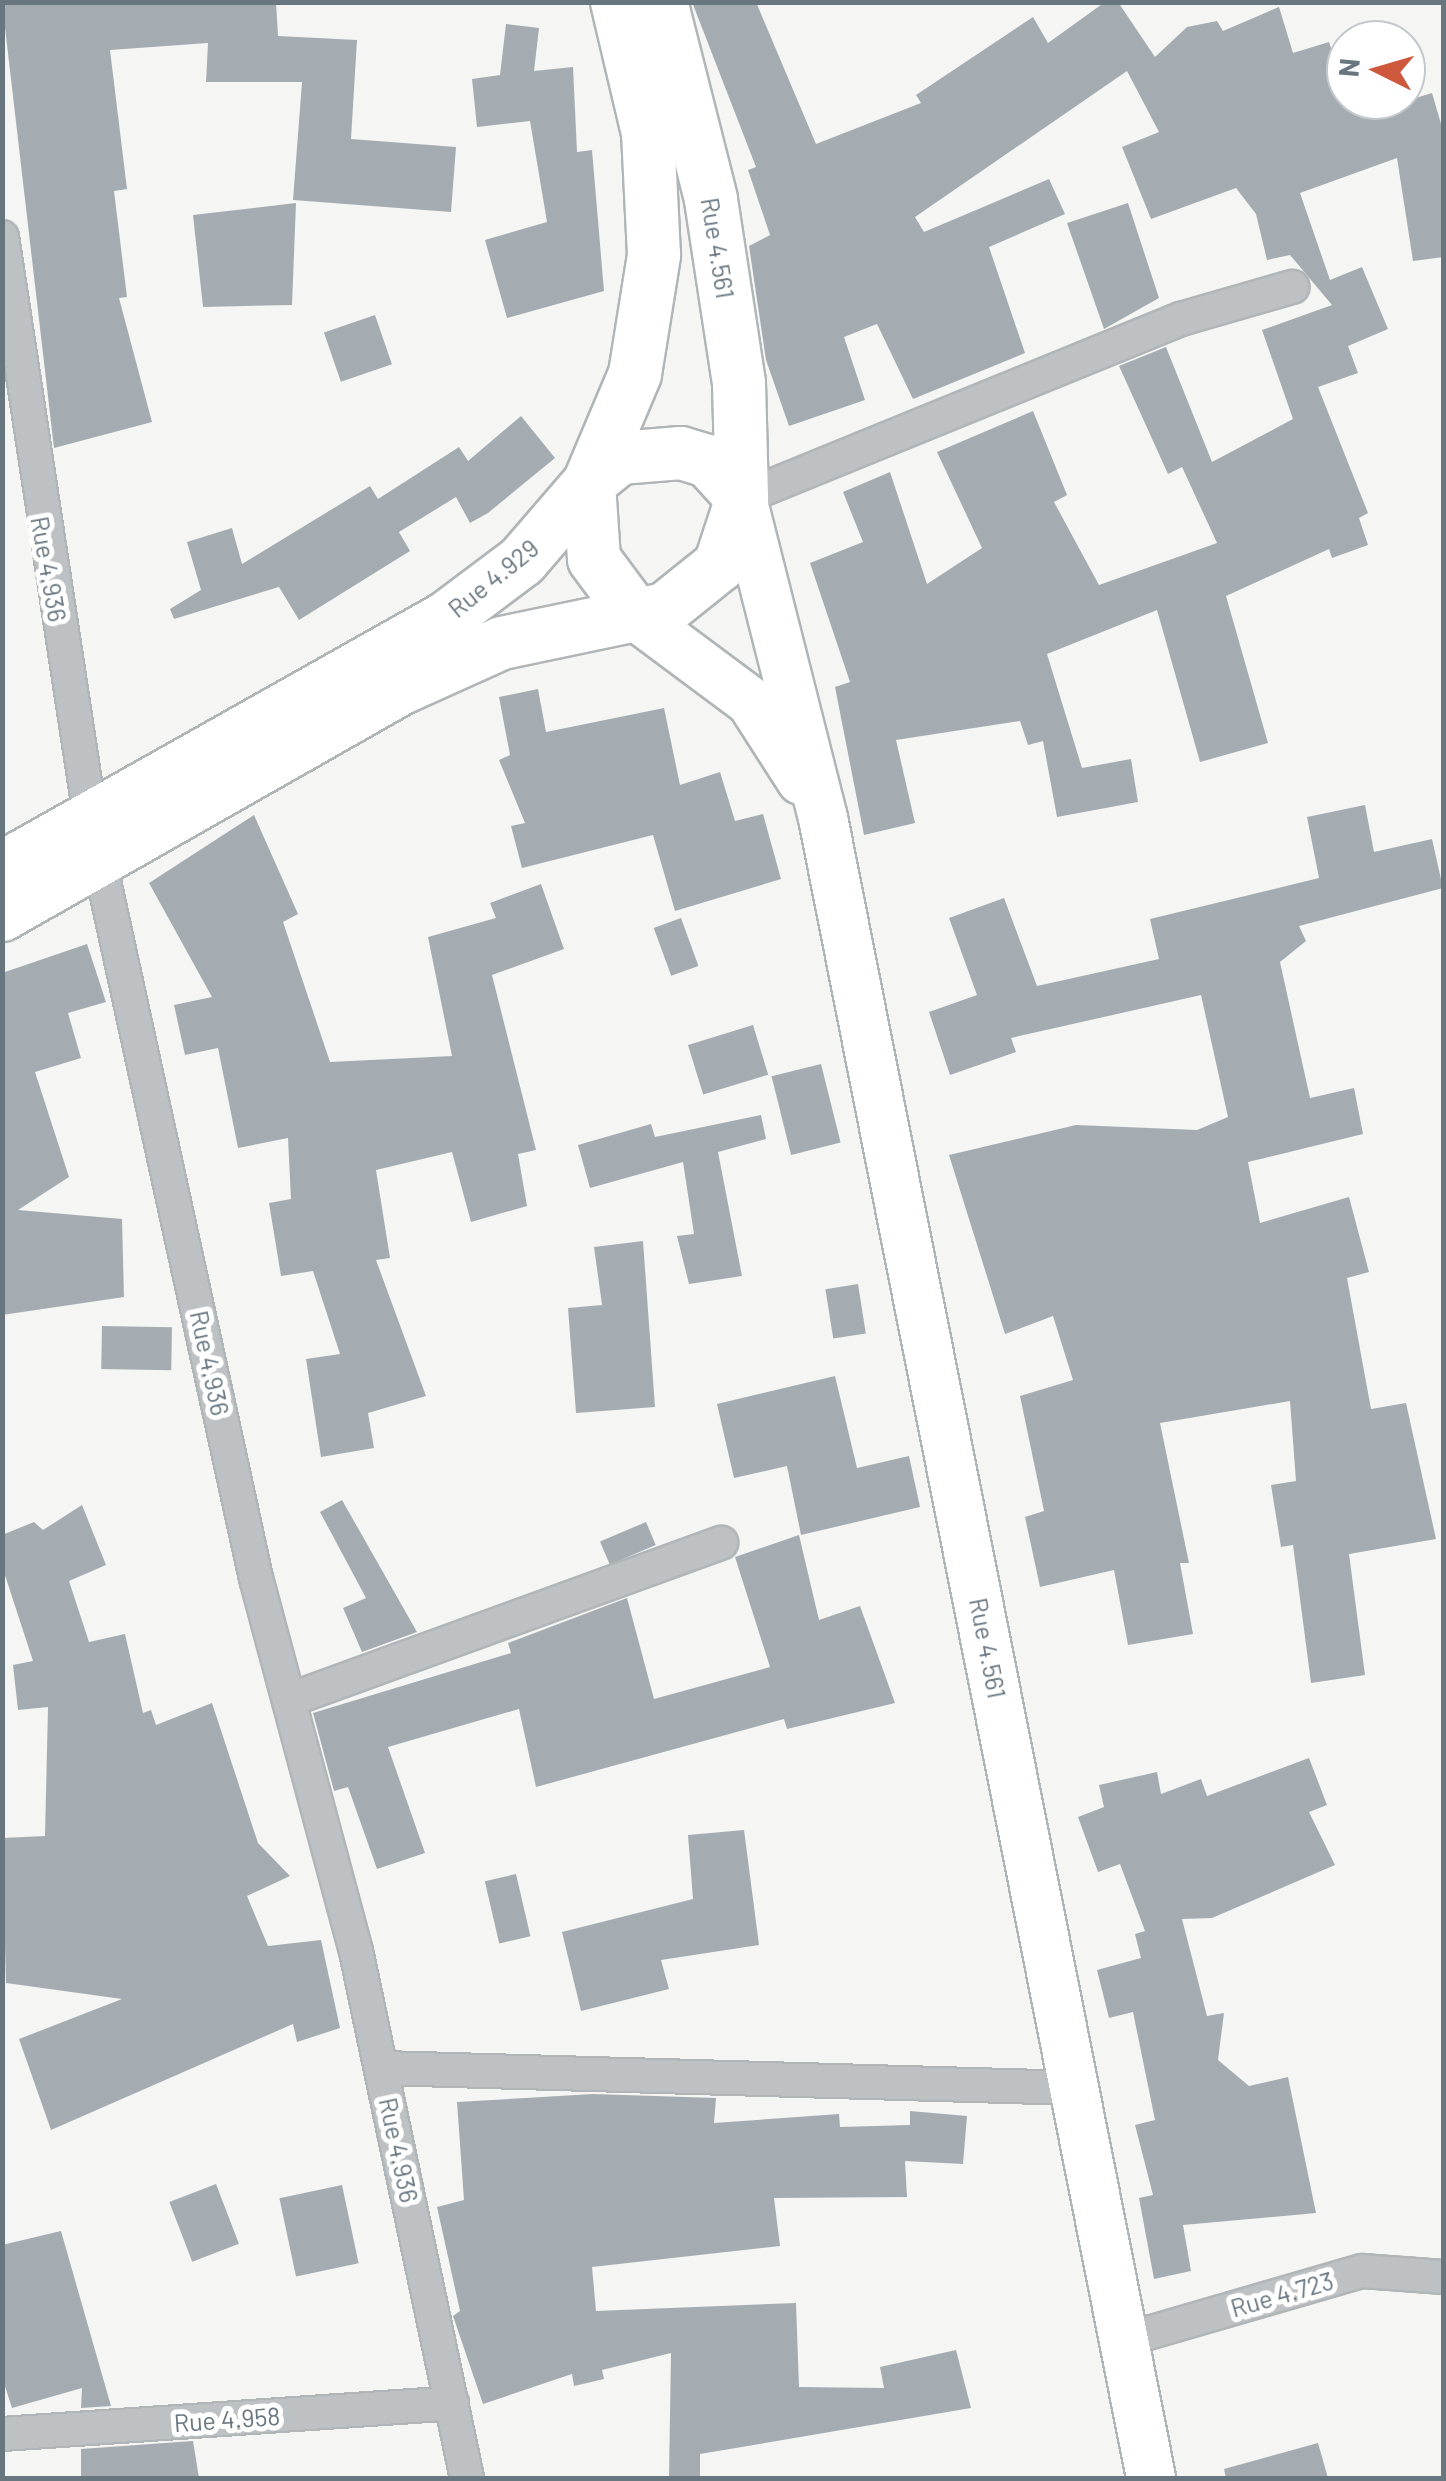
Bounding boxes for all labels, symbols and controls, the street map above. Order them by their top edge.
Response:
north arrow [1326,20,1426,120]
text: N [1330,57,1366,78]
street label: Rue 4.561 [695,195,741,301]
street label: Rue 4.936 [25,514,73,624]
street label: Rue 4.929 [442,533,544,623]
street label: Rue 4.936 [184,1308,236,1418]
street label: Rue 4.561 [964,1595,1012,1701]
street label: Rue 4.936 [373,2095,425,2205]
street label: Rue 4.723 [1227,2265,1337,2323]
street label: Rue 4.958 [173,2400,281,2438]

